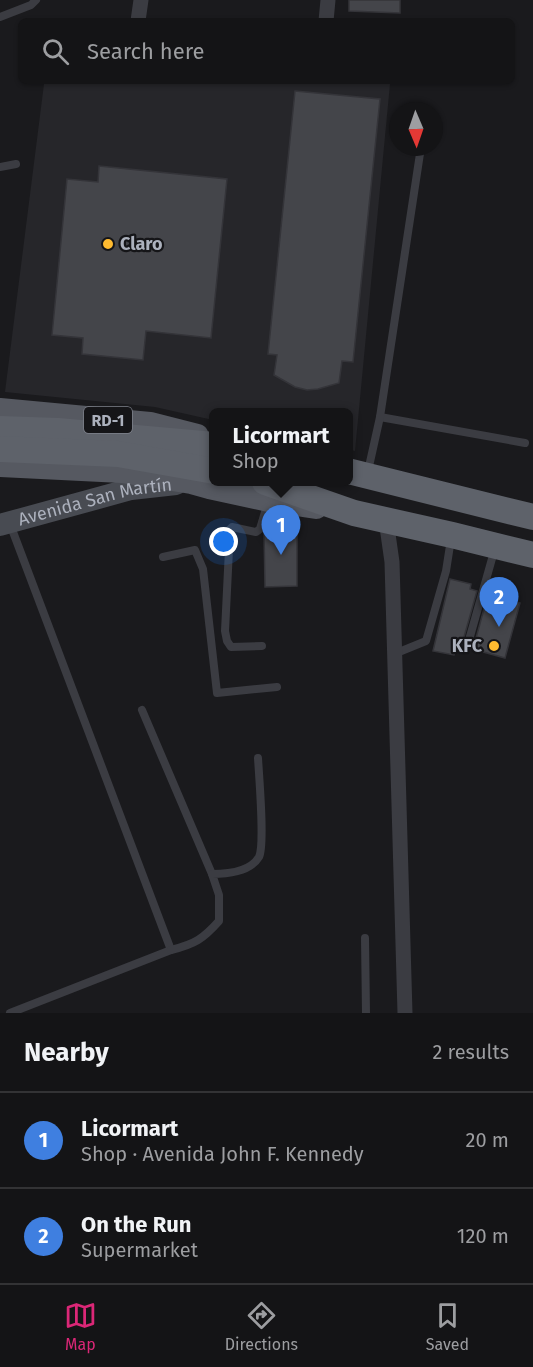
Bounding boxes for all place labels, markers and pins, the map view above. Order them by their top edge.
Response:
place label: Claro [120,233,162,255]
marker: Claro [101,237,115,251]
pin: 1 [262,506,300,555]
pin: 2 [480,578,518,627]
place label: KFC [452,635,483,657]
marker: KFC [487,639,501,653]

